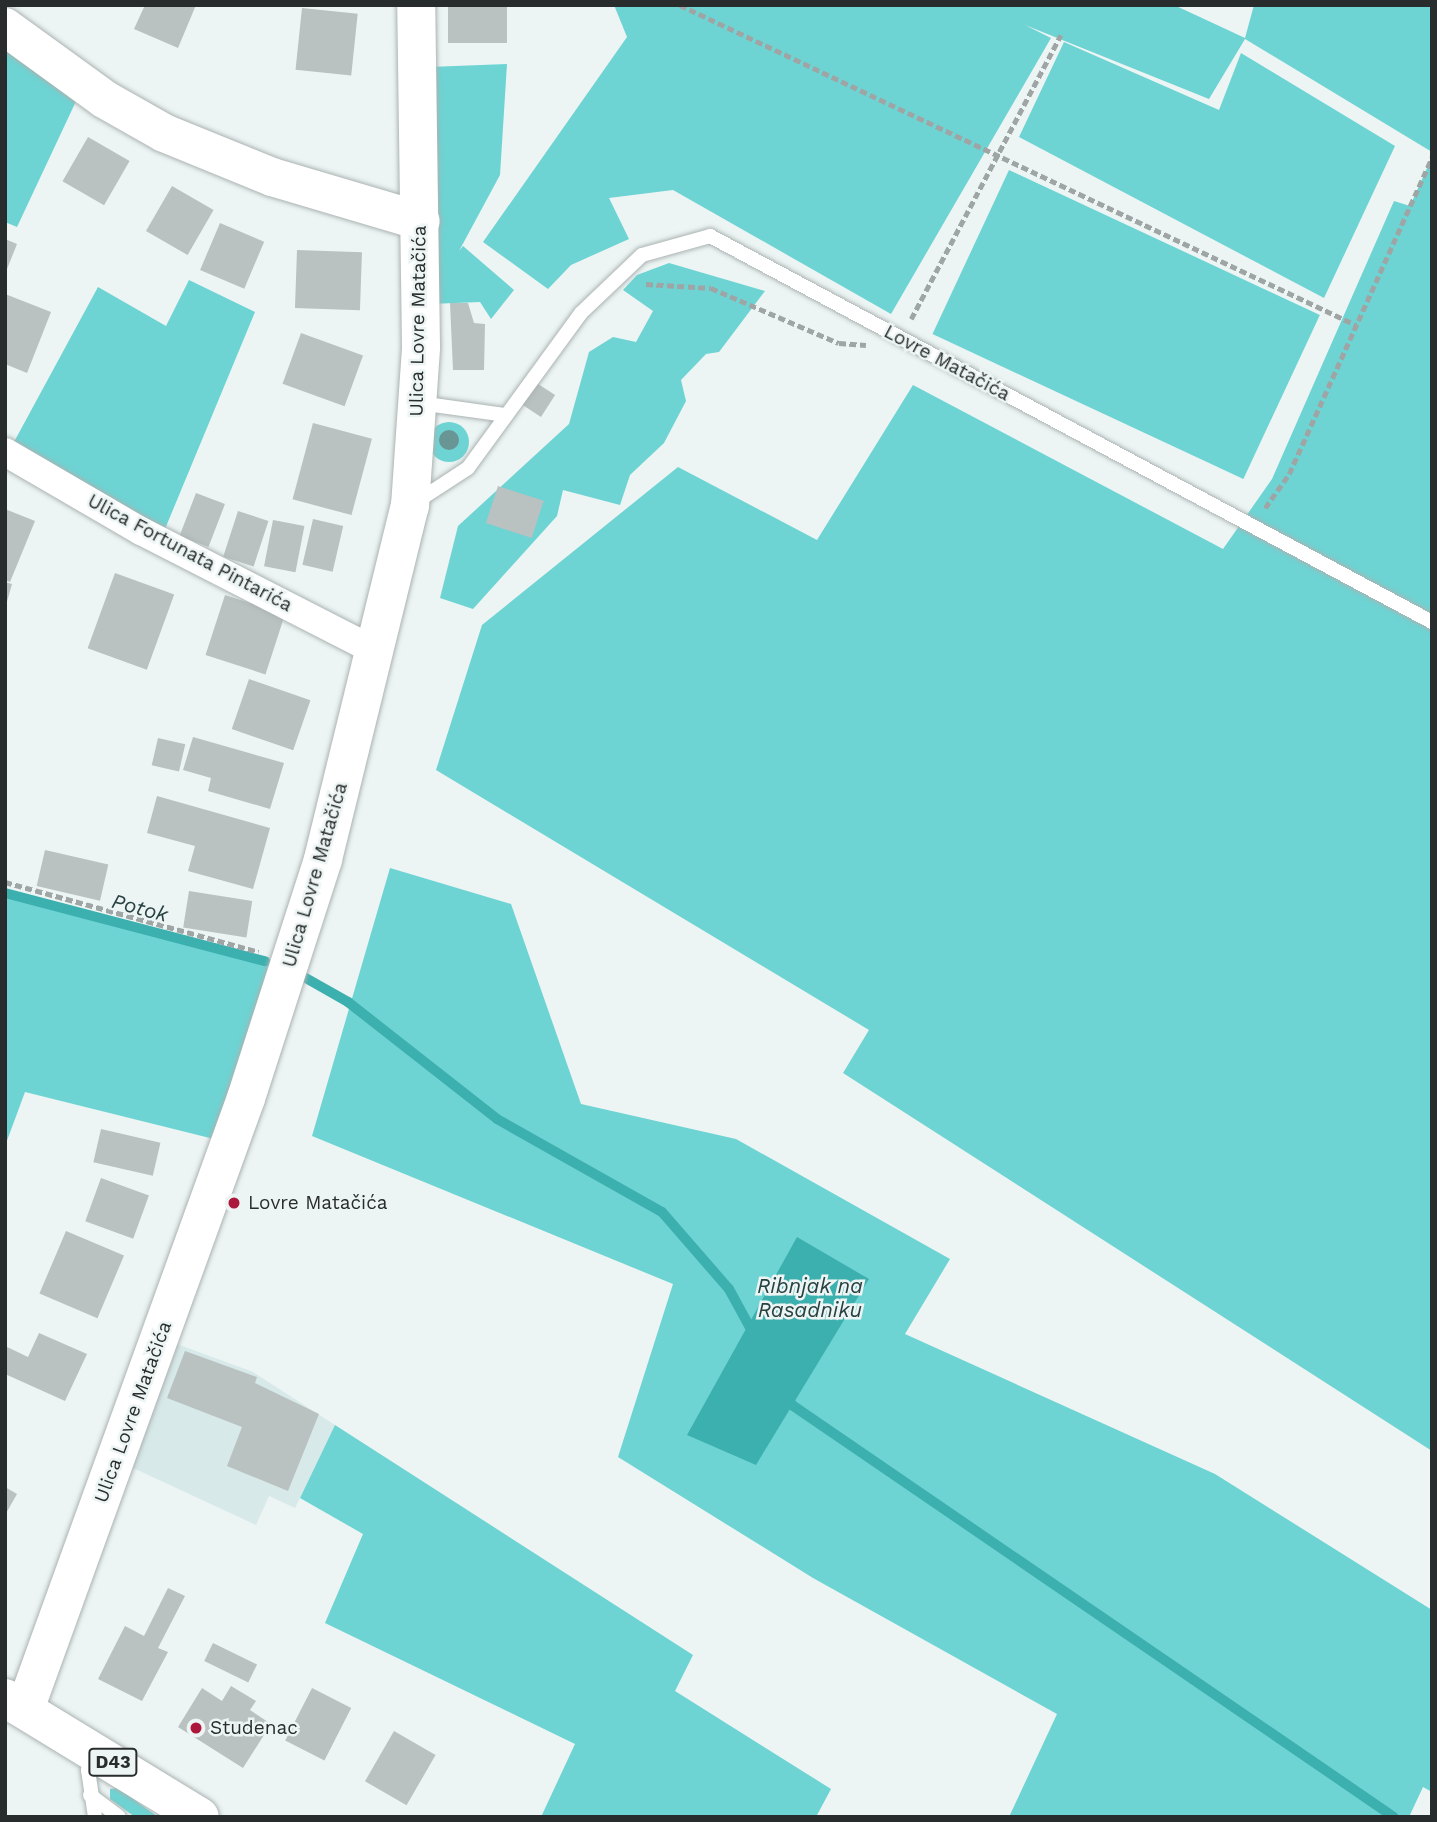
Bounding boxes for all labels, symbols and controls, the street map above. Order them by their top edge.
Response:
street label: Ulica Lovre Matačića [405,225,431,417]
street label: Lovre Matačića [880,320,1014,406]
street label: Ulica Fortunata Pintarića [83,489,297,617]
street label: Ulica Lovre Matačića [278,780,352,970]
water label: Potok [109,888,171,928]
place label: Lovre Matačića [248,1192,388,1214]
marker: Lovre Matačića [226,1195,242,1211]
water label: Ribnjak na Rasadniku [757,1273,863,1323]
street label: Ulica Lovre Matačića [90,1318,176,1506]
place label: Studenac [210,1717,298,1739]
marker: Studenac [188,1720,204,1736]
road number: D43 [87,1748,139,1777]

